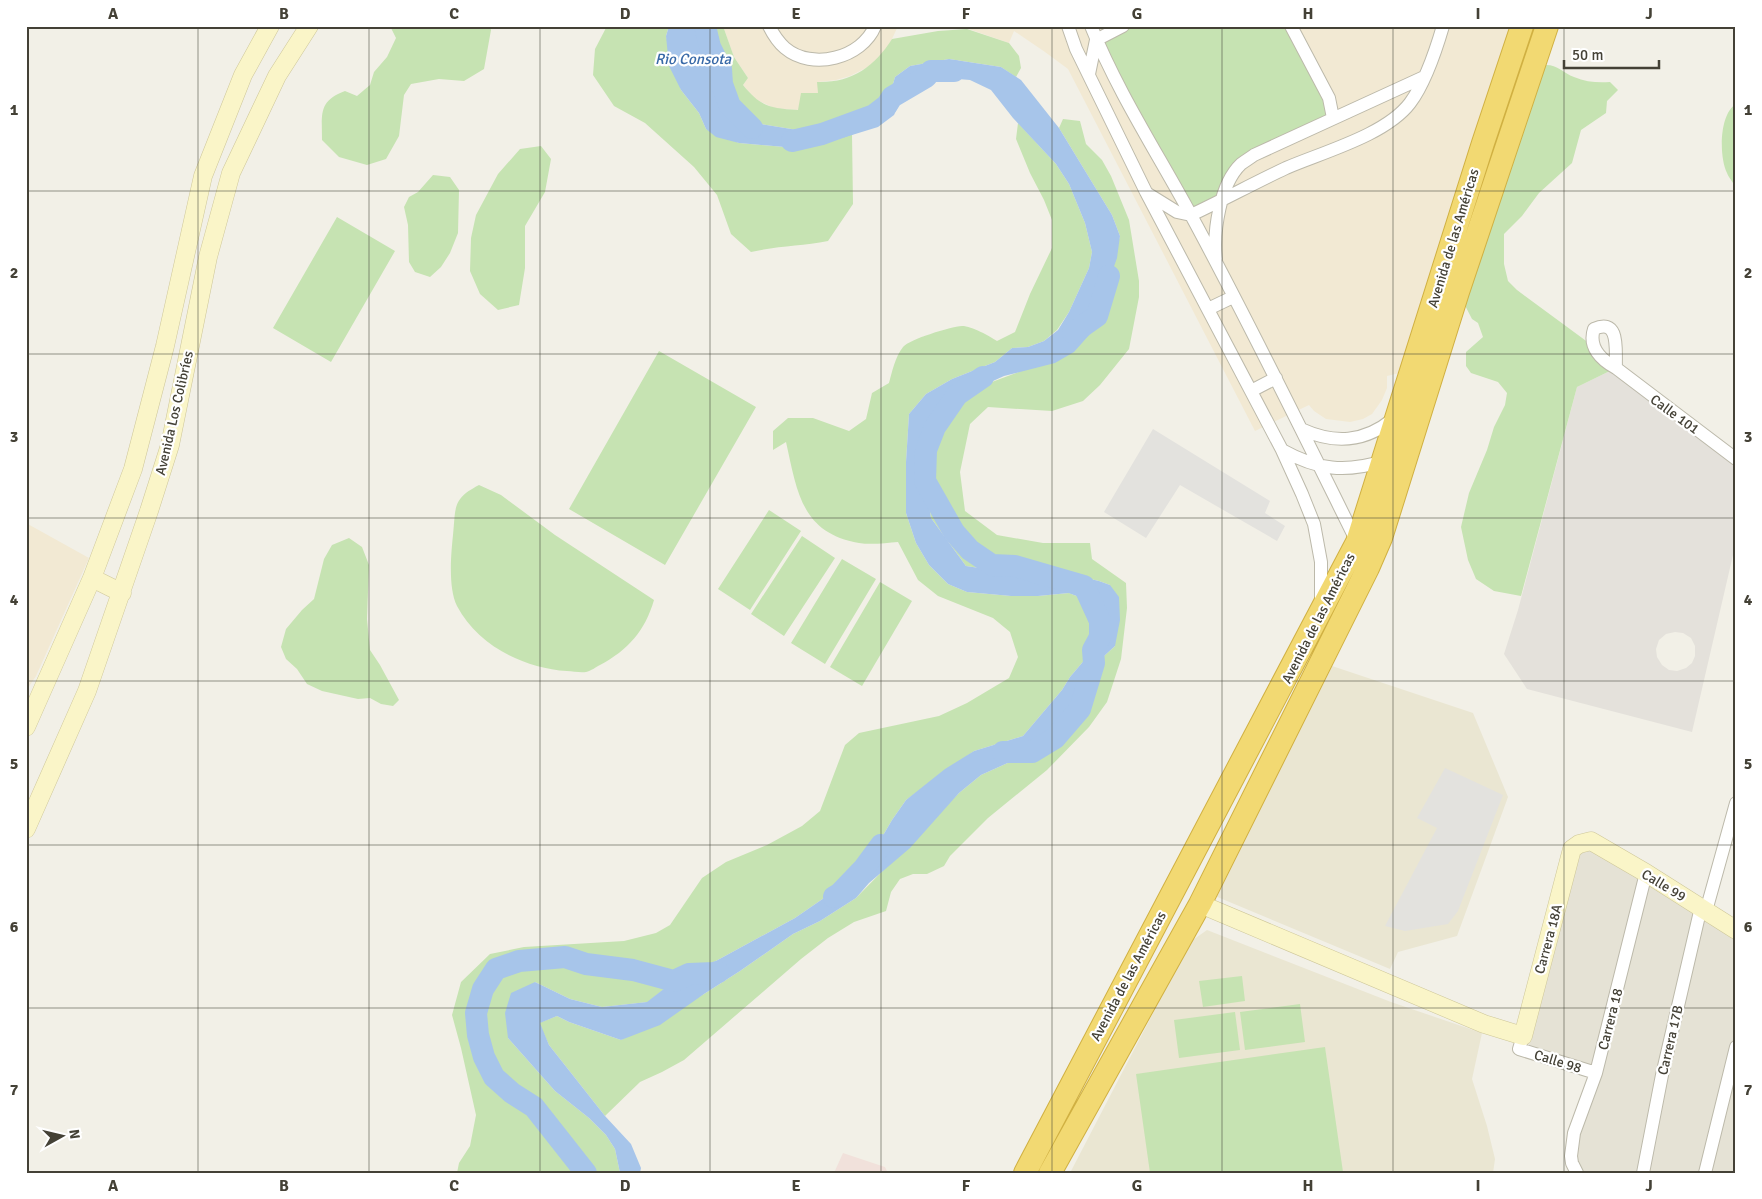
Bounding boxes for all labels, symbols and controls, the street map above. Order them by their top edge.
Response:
text: A [108,4,119,24]
text: B [279,4,289,24]
text: C [449,4,459,24]
text: D [620,4,631,24]
text: E [791,4,801,24]
text: F [962,4,971,24]
text: G [1132,4,1142,24]
text: H [1303,4,1313,24]
text: I [1475,4,1481,24]
text: J [1645,4,1653,24]
scale bar [1564,38,1660,70]
text: 50 m [1572,46,1603,64]
water label: Rio Consota [655,50,731,68]
text: 1 [10,100,19,120]
text: 1 [1744,100,1753,120]
street label: Avenida de las Américas [1424,167,1483,310]
text: 2 [10,263,18,283]
text: 2 [1744,263,1752,283]
street label: Avenida Los Colibríes [152,349,197,477]
street label: Calle 101 [1647,391,1702,438]
text: 3 [10,427,18,447]
text: 3 [1744,427,1752,447]
street label: Avenida de las Américas [1278,550,1359,686]
text: 4 [10,590,19,610]
text: 4 [1744,590,1753,610]
text: 5 [10,754,18,774]
text: 5 [1744,754,1752,774]
street label: Calle 99 [1639,866,1689,905]
street label: Carrera 18A [1531,902,1566,976]
street label: Avenida de las Américas [1087,909,1170,1044]
text: 6 [10,917,19,937]
text: 6 [1744,917,1753,937]
street label: Carrera 18 [1595,987,1626,1052]
street label: Carrera 17B [1654,1003,1687,1077]
street label: Calle 98 [1532,1046,1584,1077]
text: 7 [10,1080,19,1100]
text: 7 [1744,1080,1753,1100]
north arrow [38,1112,88,1162]
text: N [65,1128,83,1140]
text: A [108,1176,119,1196]
text: B [279,1176,289,1196]
text: C [449,1176,459,1196]
text: D [620,1176,631,1196]
text: E [791,1176,801,1196]
text: F [962,1176,971,1196]
text: G [1132,1176,1142,1196]
text: H [1303,1176,1313,1196]
text: I [1475,1176,1481,1196]
text: J [1645,1176,1653,1196]

